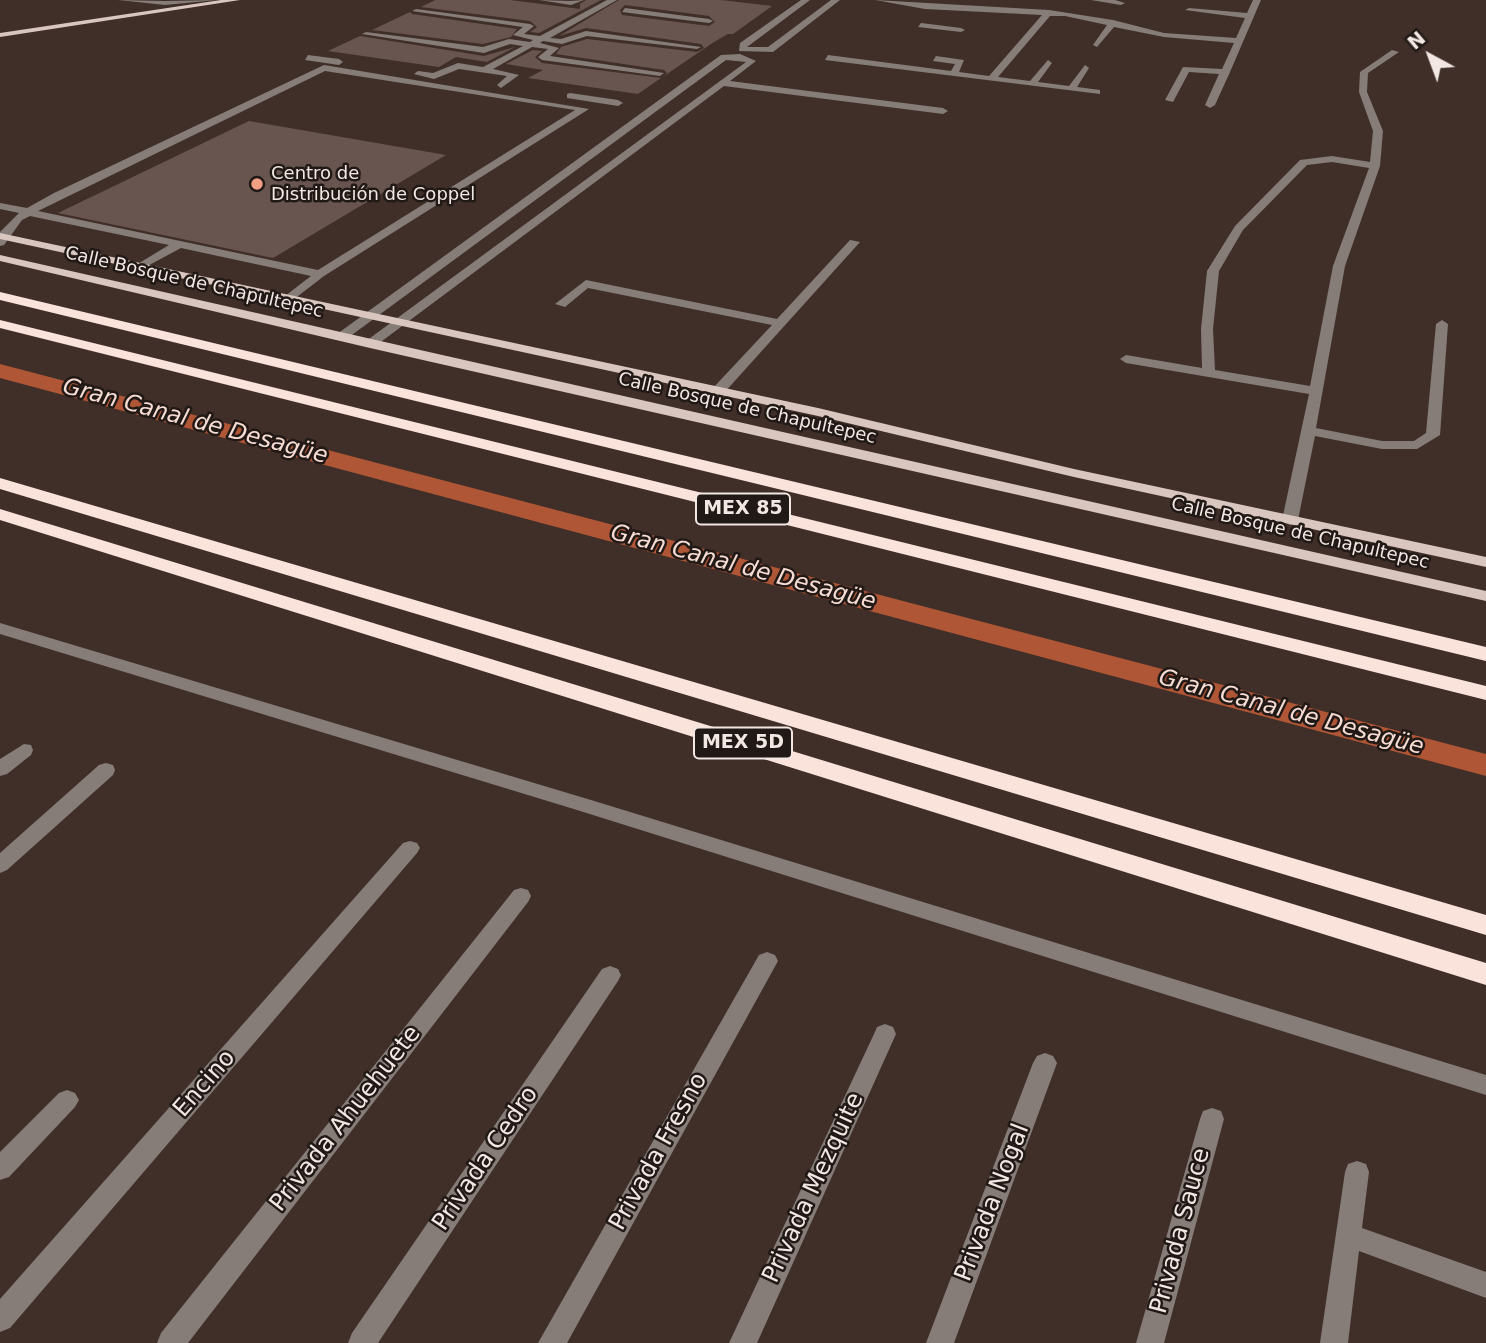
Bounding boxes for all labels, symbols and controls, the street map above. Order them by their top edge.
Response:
north arrow [1395,21,1465,91]
text: N [1403,27,1429,54]
place label: Centro de Distribución de Coppel [271,163,475,206]
marker: Centro de Distribución de Coppel [249,176,265,192]
street label: Calle Bosque de Chapultepec [63,243,325,323]
street label: Calle Bosque de Chapultepec [616,369,878,449]
water label: Gran Canal de Desagüe [60,373,330,471]
road number: MEX 85 [696,494,790,524]
street label: Calle Bosque de Chapultepec [1169,494,1431,574]
water label: Gran Canal de Desagüe [608,519,878,617]
water label: Gran Canal de Desagüe [1156,664,1426,762]
road number: MEX 5D [694,728,792,758]
street label: Privada Ahuehuete [264,1020,428,1218]
street label: Encino [168,1044,242,1124]
street label: Privada Fresno [604,1068,714,1236]
street label: Privada Cedro [427,1081,545,1237]
street label: Privada Mezquite [757,1088,871,1288]
street label: Privada Nogal [950,1120,1036,1286]
street label: Privada Sauce [1145,1145,1217,1317]

